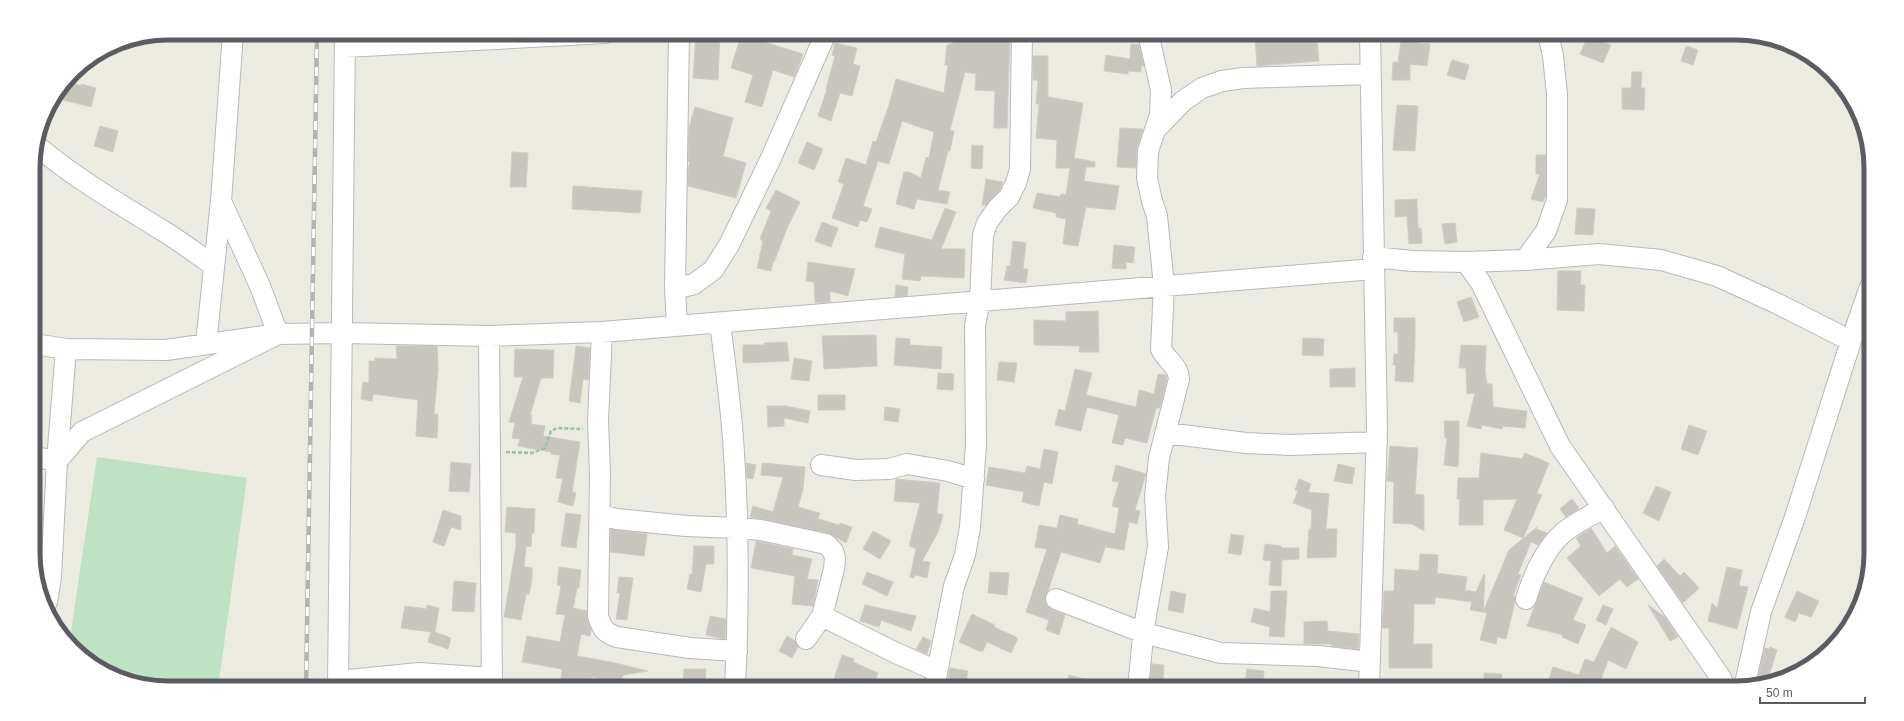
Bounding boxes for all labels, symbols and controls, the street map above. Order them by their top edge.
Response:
scale bar [1760,679,1865,705]
text: 50 m [1766,686,1793,700]

